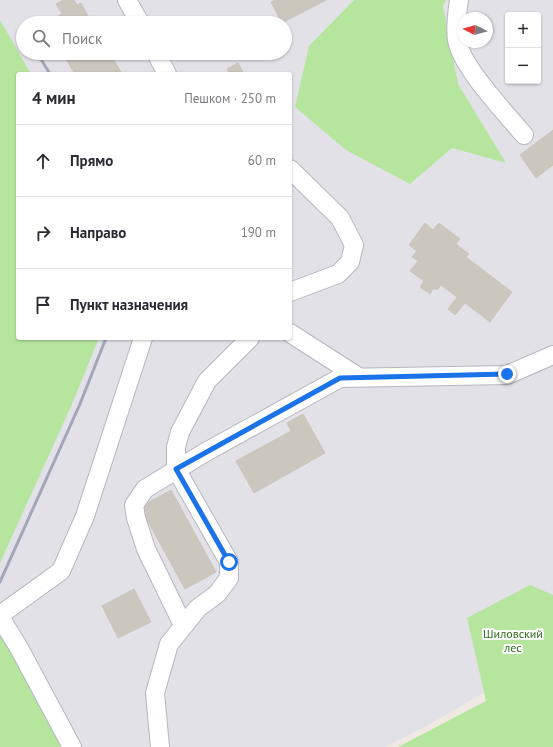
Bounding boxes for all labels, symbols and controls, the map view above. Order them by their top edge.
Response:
north arrow [457,12,493,48]
map controls [505,12,541,84]
button: + [505,12,541,48]
search box [16,16,292,60]
icon: search [30,27,52,49]
text: Поиск [62,29,102,48]
button: − [505,48,541,84]
text: 4 мин [32,87,76,109]
text: Пешком · 250 m [184,90,276,107]
icon: ahead [32,150,54,172]
text: Прямо [70,151,113,170]
text: 60 m [248,152,276,169]
icon: right [32,222,54,244]
text: Направо [70,223,126,242]
text: 190 m [241,224,276,241]
icon: arrive [32,294,54,316]
text: Пункт назначения [70,295,188,314]
route end [498,365,516,383]
route start [220,553,238,571]
park label: Шиловский лес [483,626,543,655]

